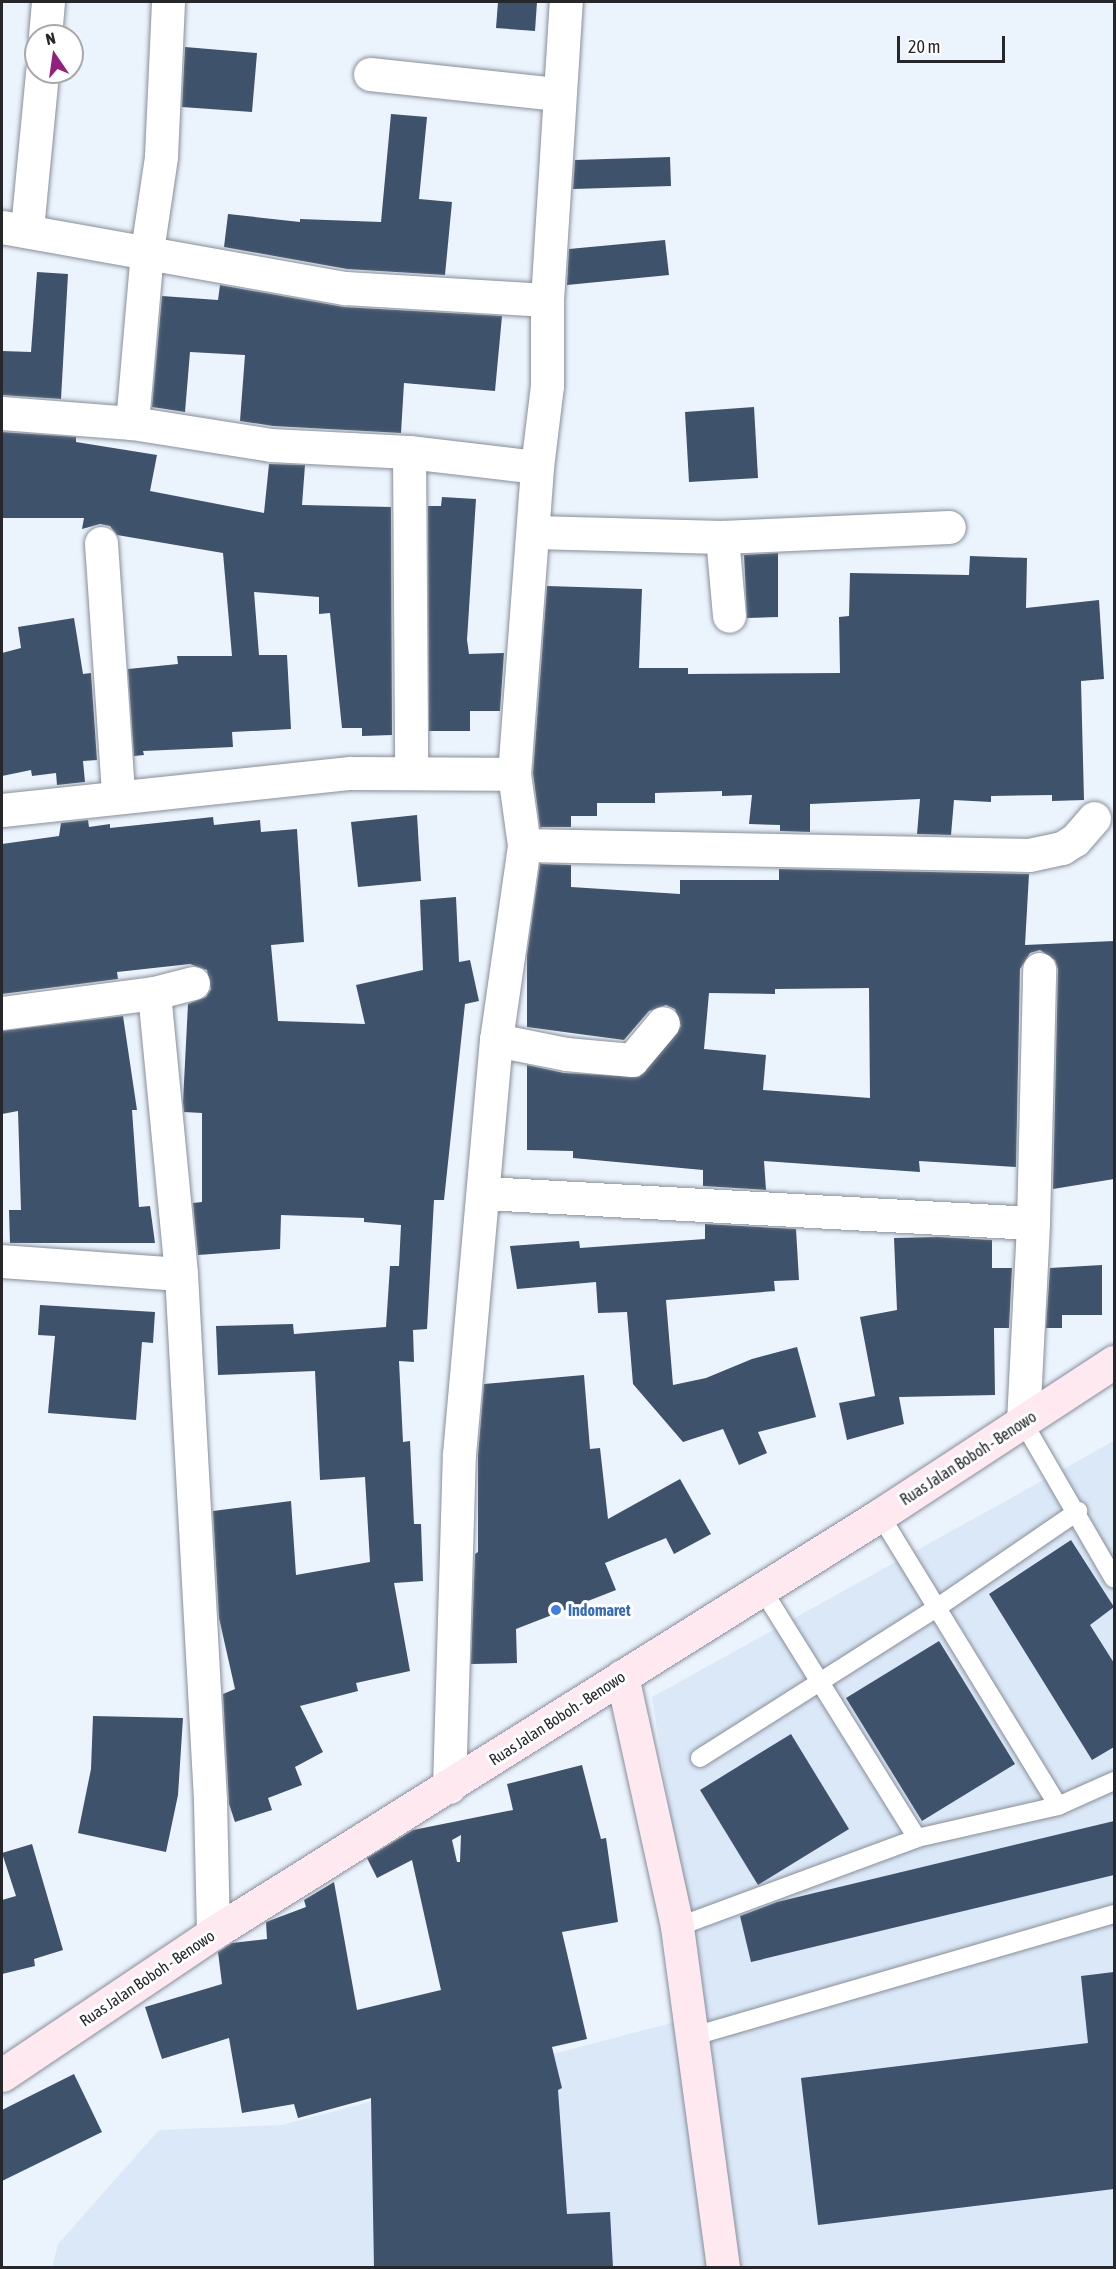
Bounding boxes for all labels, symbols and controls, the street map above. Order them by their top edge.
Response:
north arrow [24,24,84,84]
scale bar [900,24,1008,62]
text: N [44,29,57,48]
text: 20 m [908,36,940,57]
street label: Ruas Jalan Boboh - Benowo [896,1407,1040,1509]
place label: Indomaret [568,1600,630,1620]
marker: Indomaret [549,1603,563,1617]
street label: Ruas Jalan Boboh - Benowo [485,1667,629,1769]
street label: Ruas Jalan Boboh - Benowo [76,1926,218,2030]

